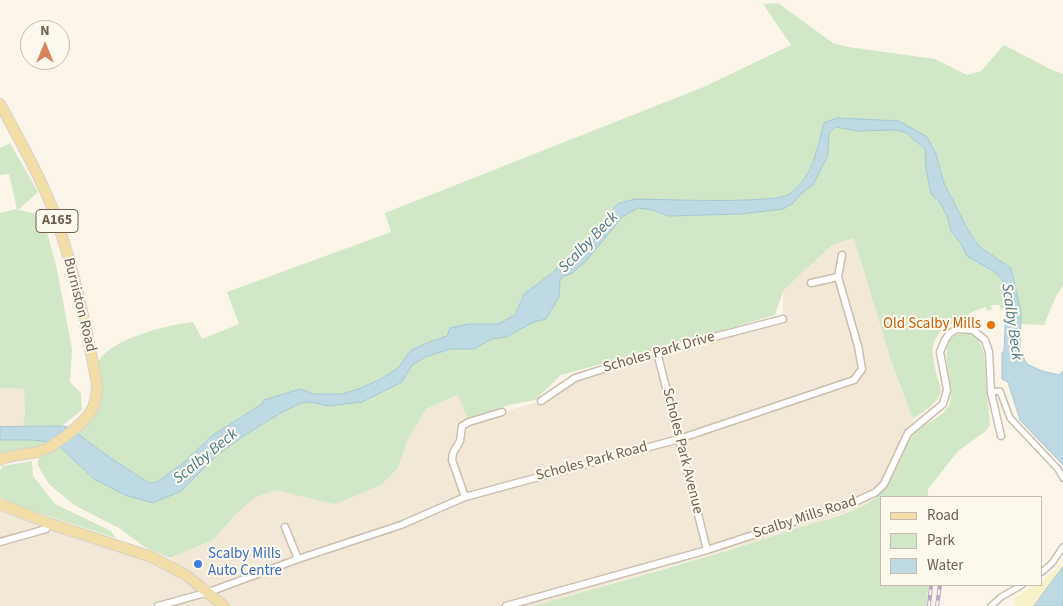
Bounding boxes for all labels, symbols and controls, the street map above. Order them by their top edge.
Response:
north arrow [20,20,70,70]
text: N [40,21,50,41]
water label: Scalby Beck [555,208,623,278]
road number: A165 [36,210,78,232]
street label: Burniston Road [59,256,99,354]
water label: Scalby Beck [996,282,1026,362]
place label: Old Scalby Mills [883,316,981,334]
marker: Old Scalby Mills [985,319,997,331]
street label: Scholes Park Drive [601,328,717,378]
street label: Scholes Park Avenue [658,386,706,516]
water label: Scalby Beck [170,425,242,489]
street label: Scholes Park Road [534,438,650,486]
street label: Scalby Mills Road [751,493,859,543]
legend [880,496,1043,586]
text: Road [927,505,959,526]
text: Park [927,530,955,551]
place label: Scalby Mills Auto Centre [208,546,282,581]
text: Water [927,555,963,576]
marker: Scalby Mills Auto Centre [192,558,204,570]

